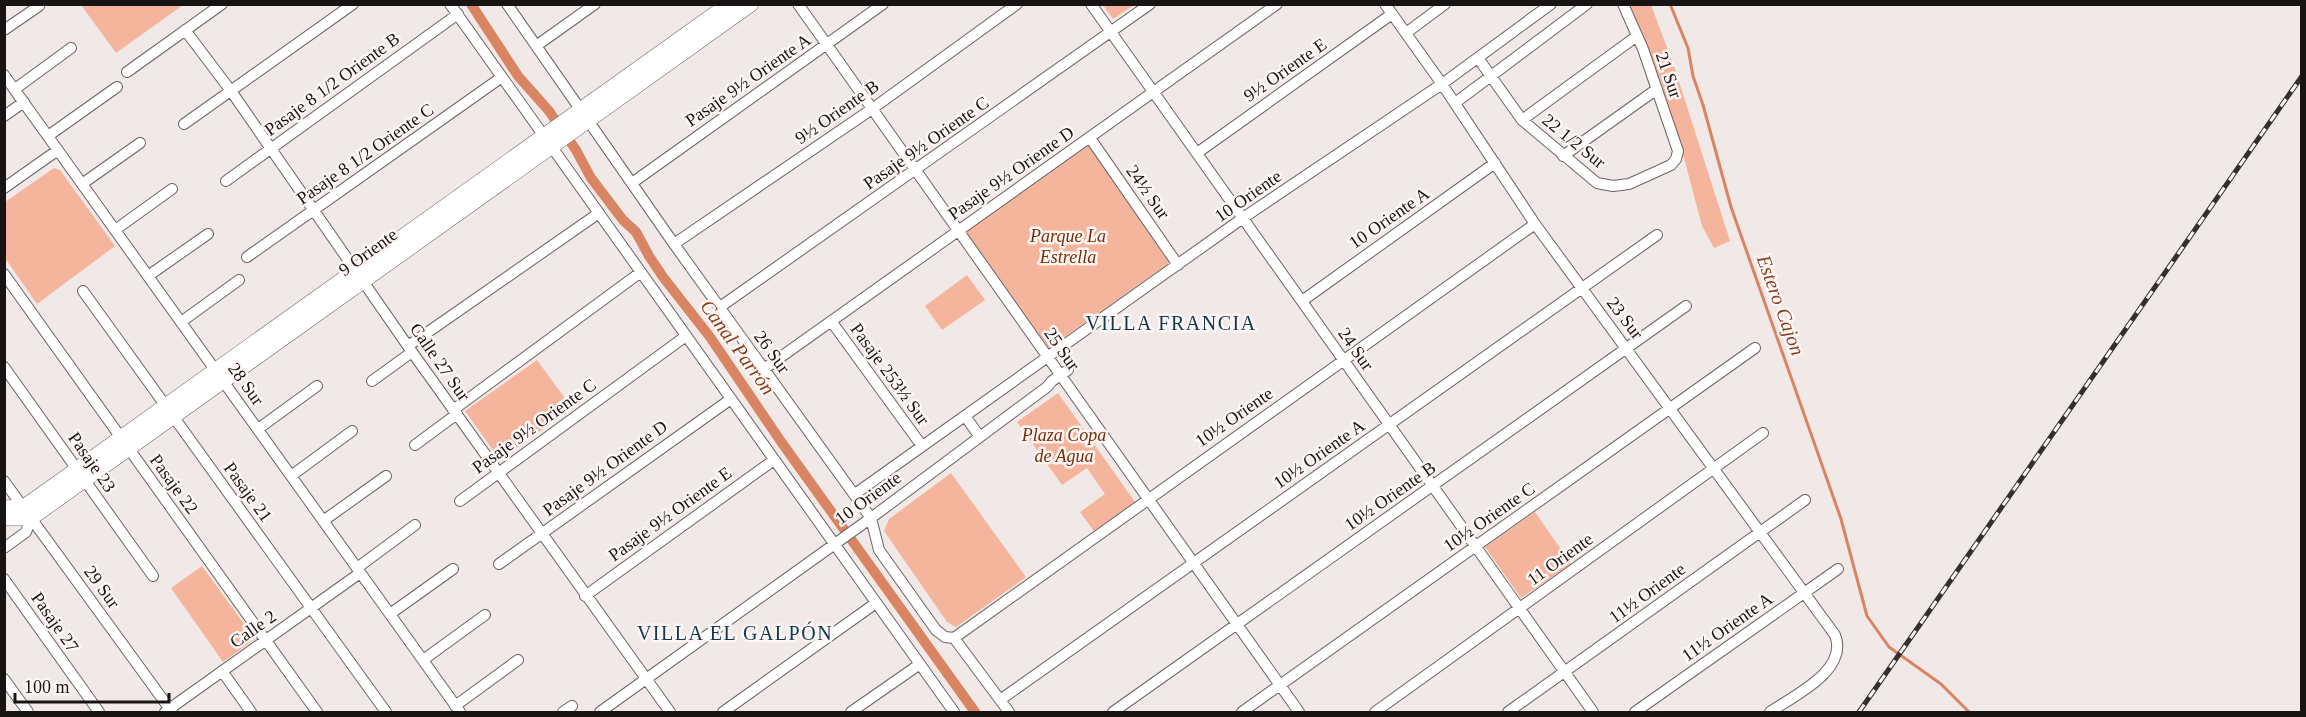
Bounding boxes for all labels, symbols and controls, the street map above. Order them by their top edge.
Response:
street label: Pasaje 8 1/2 Oriente B [261,28,403,140]
street label: Pasaje 9½ Oriente A [682,29,814,131]
street label: 9½ Oriente E [1240,34,1330,106]
street label: 21 Sur [1652,49,1686,101]
street label: 9½ Oriente B [791,76,883,148]
street label: Pasaje 9½ Oriente C [860,92,992,194]
street label: Pasaje 8 1/2 Oriente C [293,99,437,209]
street label: 22 1/2 Sur [1539,110,1609,172]
street label: Pasaje 9½ Oriente D [944,122,1078,224]
street label: 24½ Sur [1122,161,1174,223]
street label: 10 Oriente [1211,166,1285,226]
street label: 10 Oriente A [1345,183,1433,253]
street label: 9 Oriente [335,224,401,280]
park label: Parque La Estrella [1029,226,1106,267]
water label: Estero Cajon [1751,251,1809,359]
street label: 23 Sur [1603,293,1647,343]
water label: Canal Parrón [696,295,780,399]
district label: VILLA FRANCIA [1085,312,1257,334]
street label: Calle 27 Sur [406,319,474,405]
street label: Pasaje 253½ Sur [846,319,934,429]
street label: 25 Sur [1040,324,1084,374]
street label: 24 Sur [1334,324,1378,374]
street label: 26 Sur [750,327,794,377]
street label: 28 Sur [224,359,268,409]
street label: Pasaje 9½ Oriente C [468,374,600,478]
street label: 10½ Oriente [1191,383,1277,451]
street label: 10½ Oriente A [1270,415,1368,493]
street label: Pasaje 9½ Oriente D [539,416,671,520]
park label: Plaza Copa de Agua [1021,425,1106,466]
street label: Pasaje 23 [64,428,120,496]
street label: Pasaje 22 [146,450,202,518]
street label: 10½ Oriente B [1341,457,1439,535]
street label: Pasaje 21 [220,458,276,526]
street label: Pasaje 9½ Oriente E [605,463,735,565]
street label: 10 Oriente [831,467,905,529]
street label: 10½ Oriente C [1440,478,1538,556]
street label: 11 Oriente [1523,529,1597,589]
street label: 11½ Oriente [1605,559,1689,627]
street label: 29 Sur [80,562,124,612]
street label: Pasaje 27 [27,588,83,656]
street label: 11½ Oriente A [1678,588,1776,666]
street label: Calle 2 [226,606,280,652]
district label: VILLA EL GALPÓN [637,621,833,644]
scale bar [15,666,170,704]
text: 100 m [24,677,70,697]

